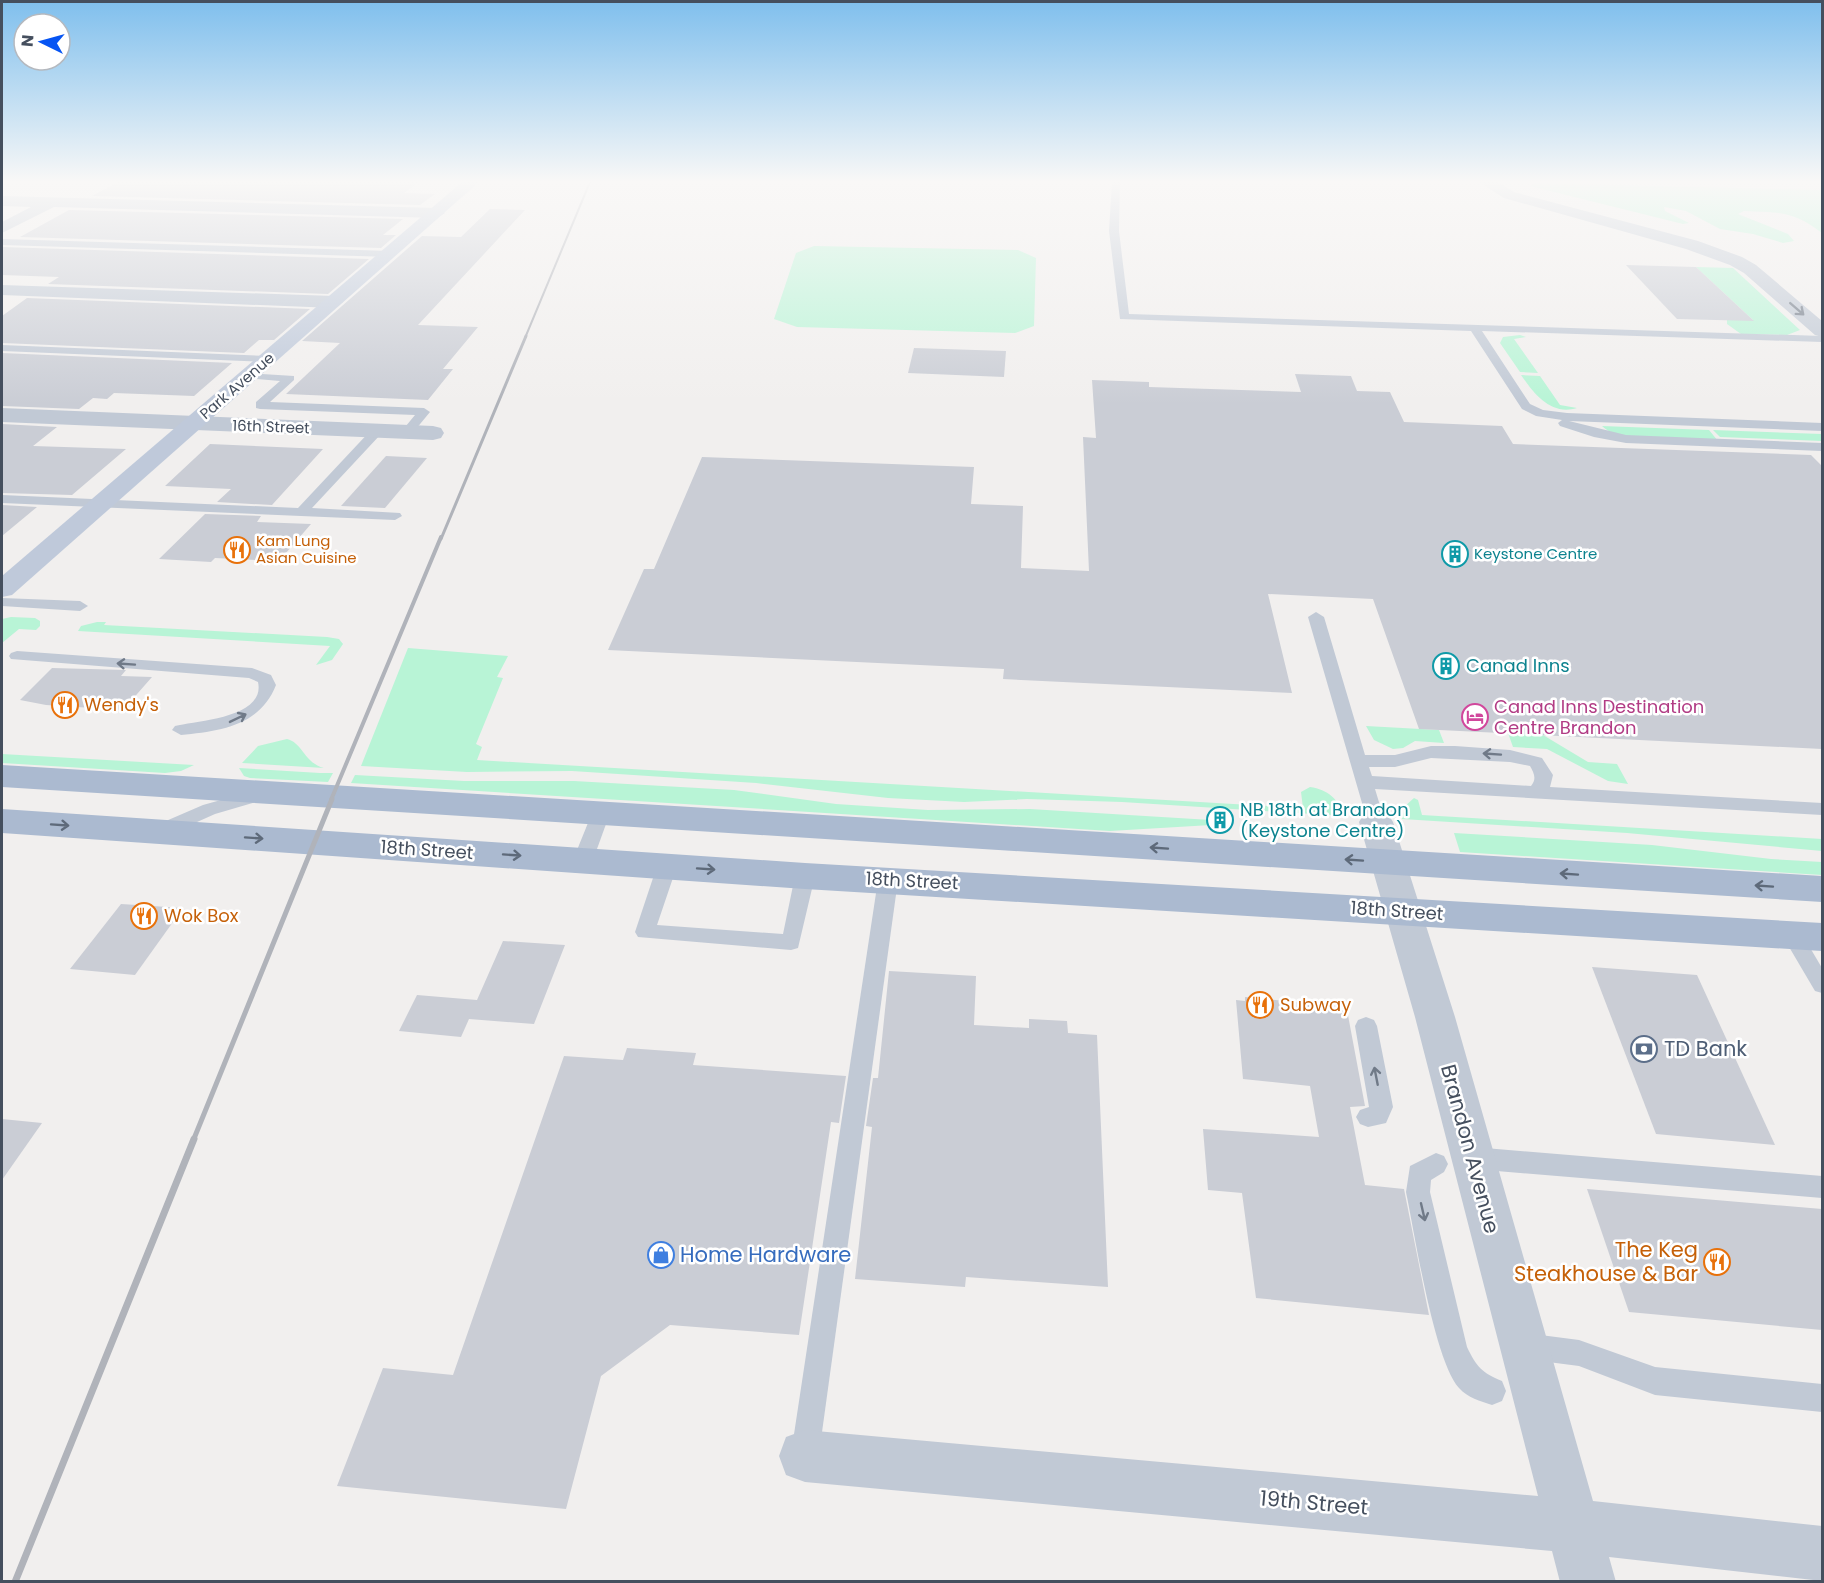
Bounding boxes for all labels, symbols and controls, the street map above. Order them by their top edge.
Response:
north arrow [12,12,72,72]
text: N [16,34,40,48]
one-way arrow [1789,302,1804,316]
street label: Park Avenue [195,347,278,424]
street label: 16th Street [232,415,310,438]
place label: Kam Lung Asian Cuisine [256,530,357,568]
restaurant icon: Kam Lung Asian Cuisine [222,535,252,565]
building icon: Keystone Centre [1440,539,1470,569]
place label: Keystone Centre [1474,543,1597,564]
building icon: Canad Inns [1431,651,1461,681]
place label: Canad Inns [1466,653,1570,678]
one-way arrow [116,658,136,669]
restaurant icon: Wendy's [50,690,80,720]
place label: Wendy's [84,692,159,717]
place label: Canad Inns Destination Centre Brandon [1494,694,1704,740]
hotel icon: Canad Inns Destination Centre Brandon [1460,702,1490,732]
one-way arrow [228,711,246,723]
one-way arrow [1483,749,1503,760]
place label: NB 18th at Brandon (Keystone Centre) [1240,797,1409,843]
building icon: NB 18th at Brandon (Keystone Centre) [1205,805,1235,835]
one-way arrow [49,820,69,831]
one-way arrow [244,833,264,844]
street label: 18th Street [380,834,474,865]
one-way arrow [1150,843,1170,854]
one-way arrow [501,850,521,861]
one-way arrow [1344,855,1364,866]
one-way arrow [696,863,716,874]
street label: 18th Street [865,866,959,895]
one-way arrow [1560,868,1580,879]
one-way arrow [1755,880,1775,891]
street label: 18th Street [1350,895,1444,926]
restaurant icon: Wok Box [129,901,159,931]
place label: Wok Box [164,903,239,928]
restaurant icon: Subway [1245,990,1275,1020]
place label: Subway [1280,992,1351,1017]
bank icon: TD Bank [1629,1034,1659,1064]
place label: TD Bank [1664,1034,1747,1063]
street label: Brandon Avenue [1434,1061,1507,1237]
one-way arrow [1370,1067,1381,1087]
one-way arrow [1417,1202,1429,1221]
place label: The Keg Steakhouse & Bar [1514,1235,1698,1288]
shop icon: Home Hardware [646,1240,676,1270]
place label: Home Hardware [680,1240,851,1269]
restaurant icon: The Keg Steakhouse & Bar [1702,1247,1732,1277]
street label: 19th Street [1259,1483,1369,1522]

